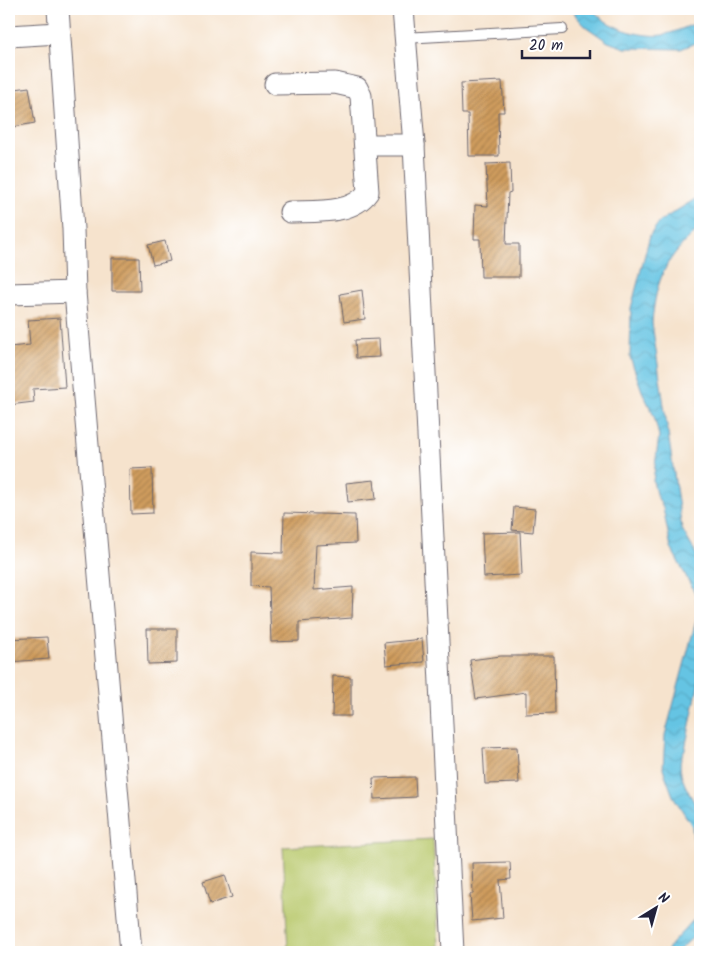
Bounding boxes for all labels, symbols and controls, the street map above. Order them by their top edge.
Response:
scale bar [522,28,589,60]
text: 20 m [529,34,563,58]
north arrow [632,884,682,934]
text: N [653,887,673,910]

